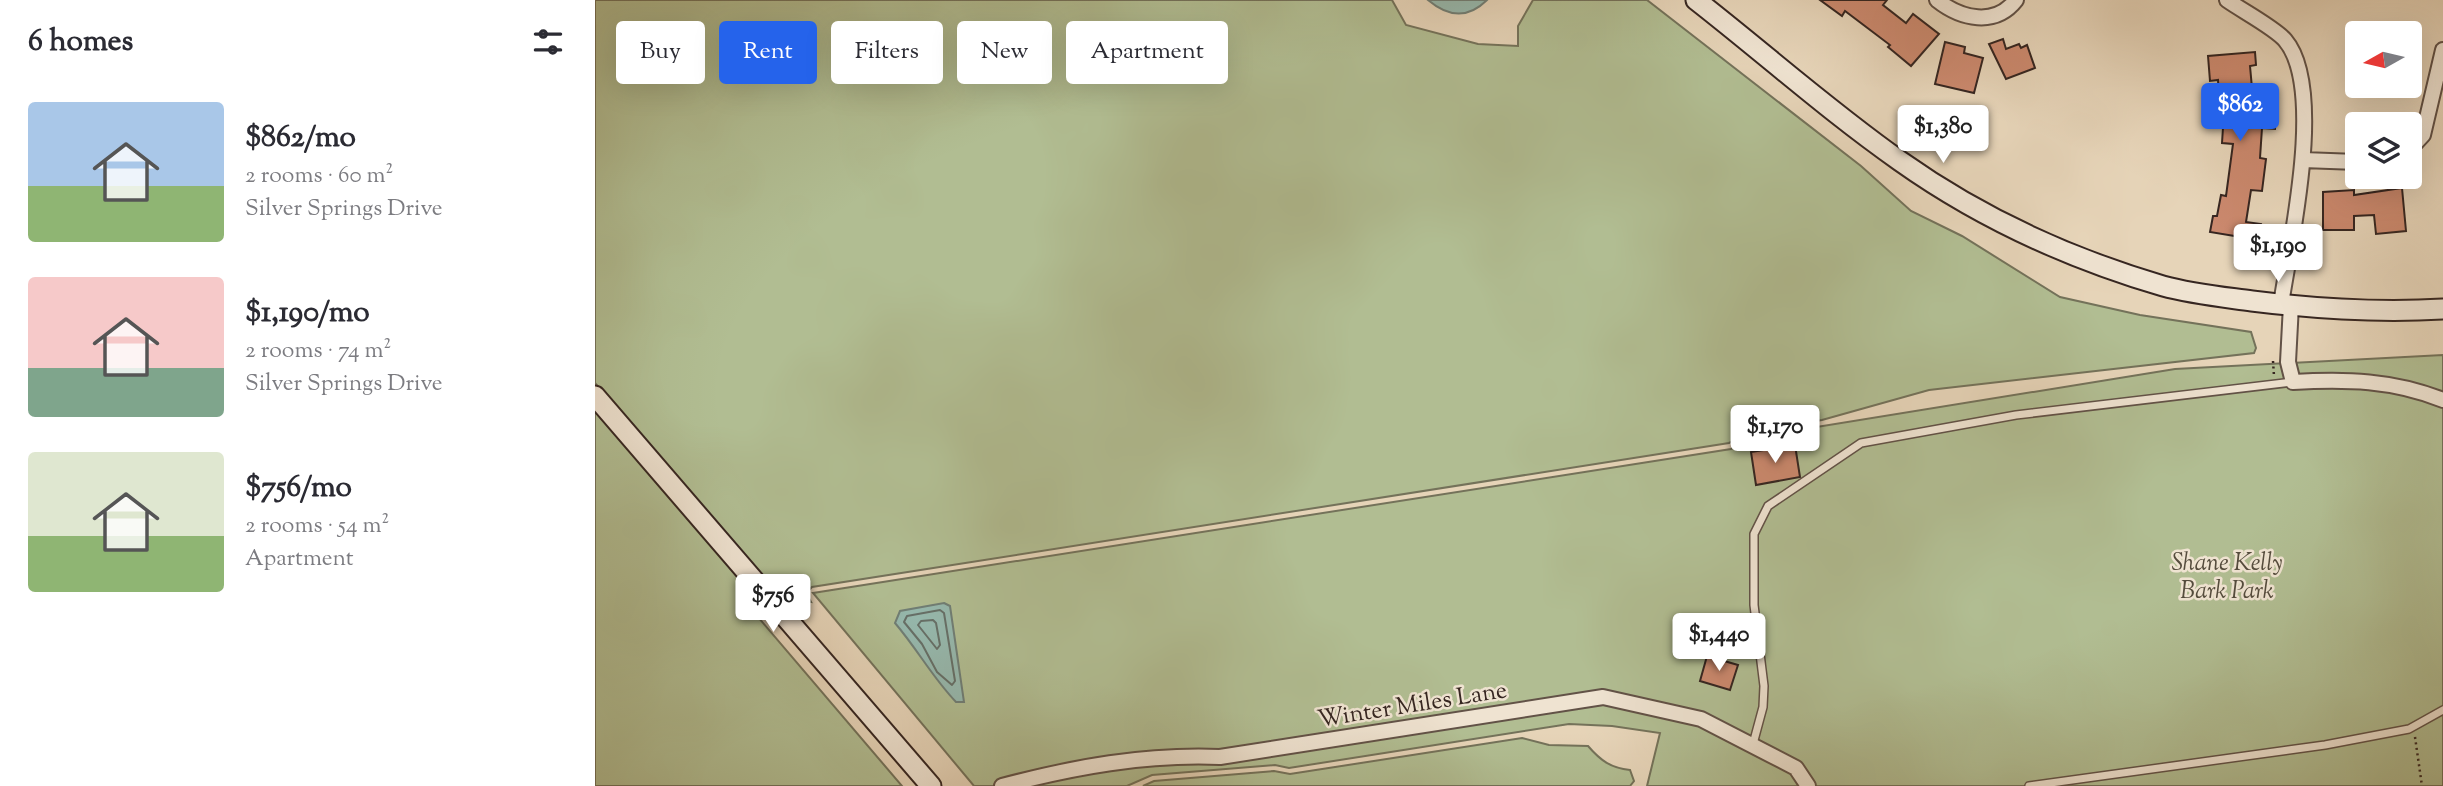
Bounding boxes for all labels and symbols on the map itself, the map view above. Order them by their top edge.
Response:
north arrow [2345,21,2422,98]
pin: $862 [2199,83,2281,143]
pin: $1,380 [1886,106,2000,165]
pin: $1,190 [2221,224,2335,284]
pin: $1,170 [1718,406,1832,465]
park label: Shane Kelly Bark Park [2172,547,2283,609]
pin: $756 [732,574,814,634]
pin: $1,440 [1662,614,1776,673]
street label: Winter Miles Lane [1315,674,1509,738]

